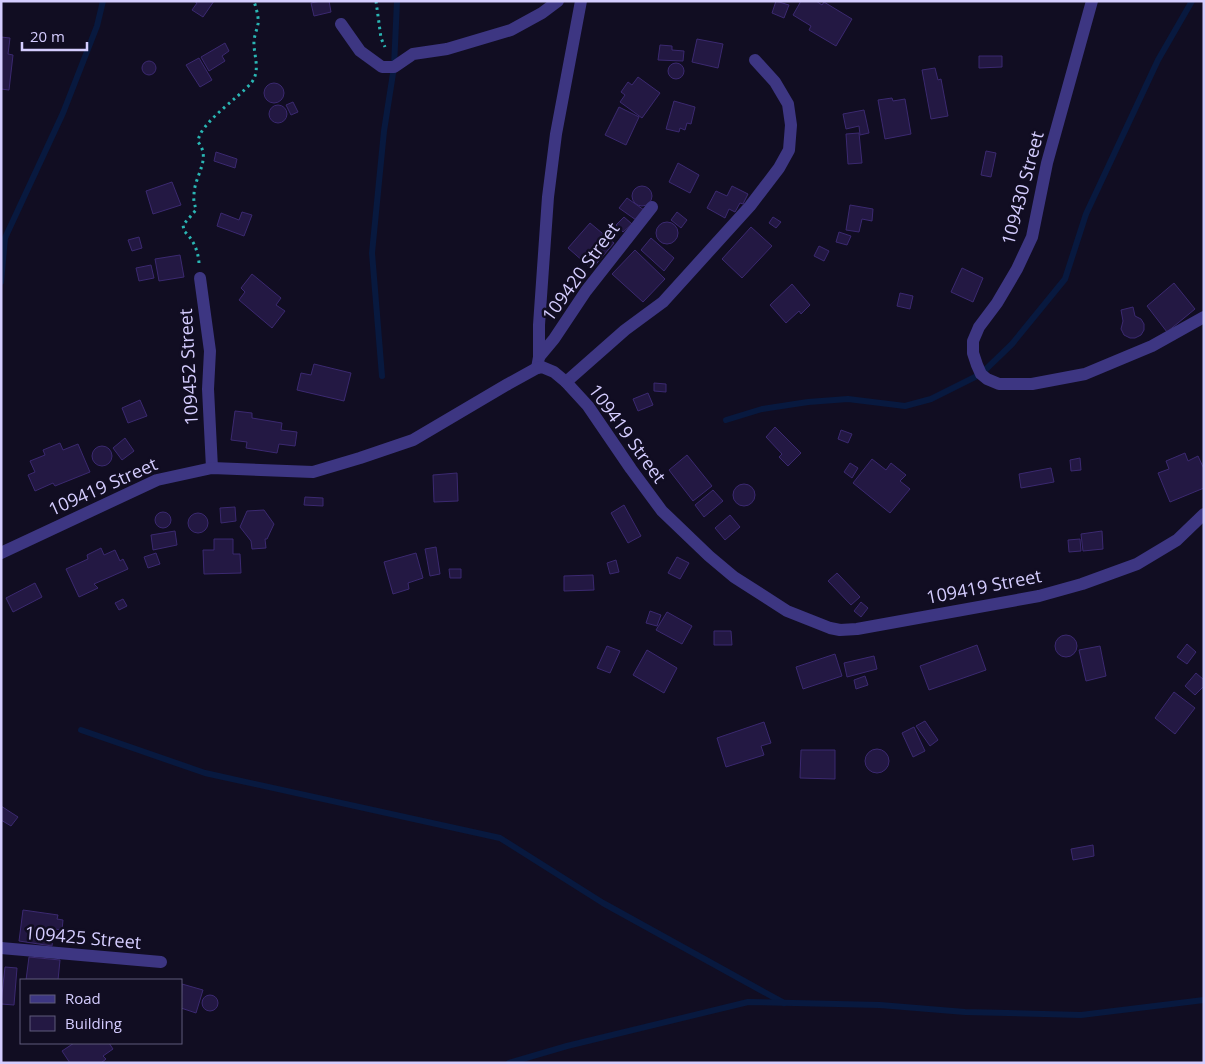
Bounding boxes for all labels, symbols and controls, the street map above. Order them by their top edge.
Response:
scale bar [22,20,88,52]
text: 20 m [30,26,65,46]
street label: 109430 Street [995,128,1049,247]
street label: 109420 Street [536,217,624,326]
street label: 109452 Street [173,308,203,426]
street label: 109419 Street [584,379,672,488]
street label: 109419 Street [44,451,161,521]
street label: 109419 Street [924,563,1043,609]
street label: 109425 Street [24,920,142,954]
legend [20,979,182,1044]
text: Road [65,988,101,1008]
text: Building [65,1013,122,1033]

